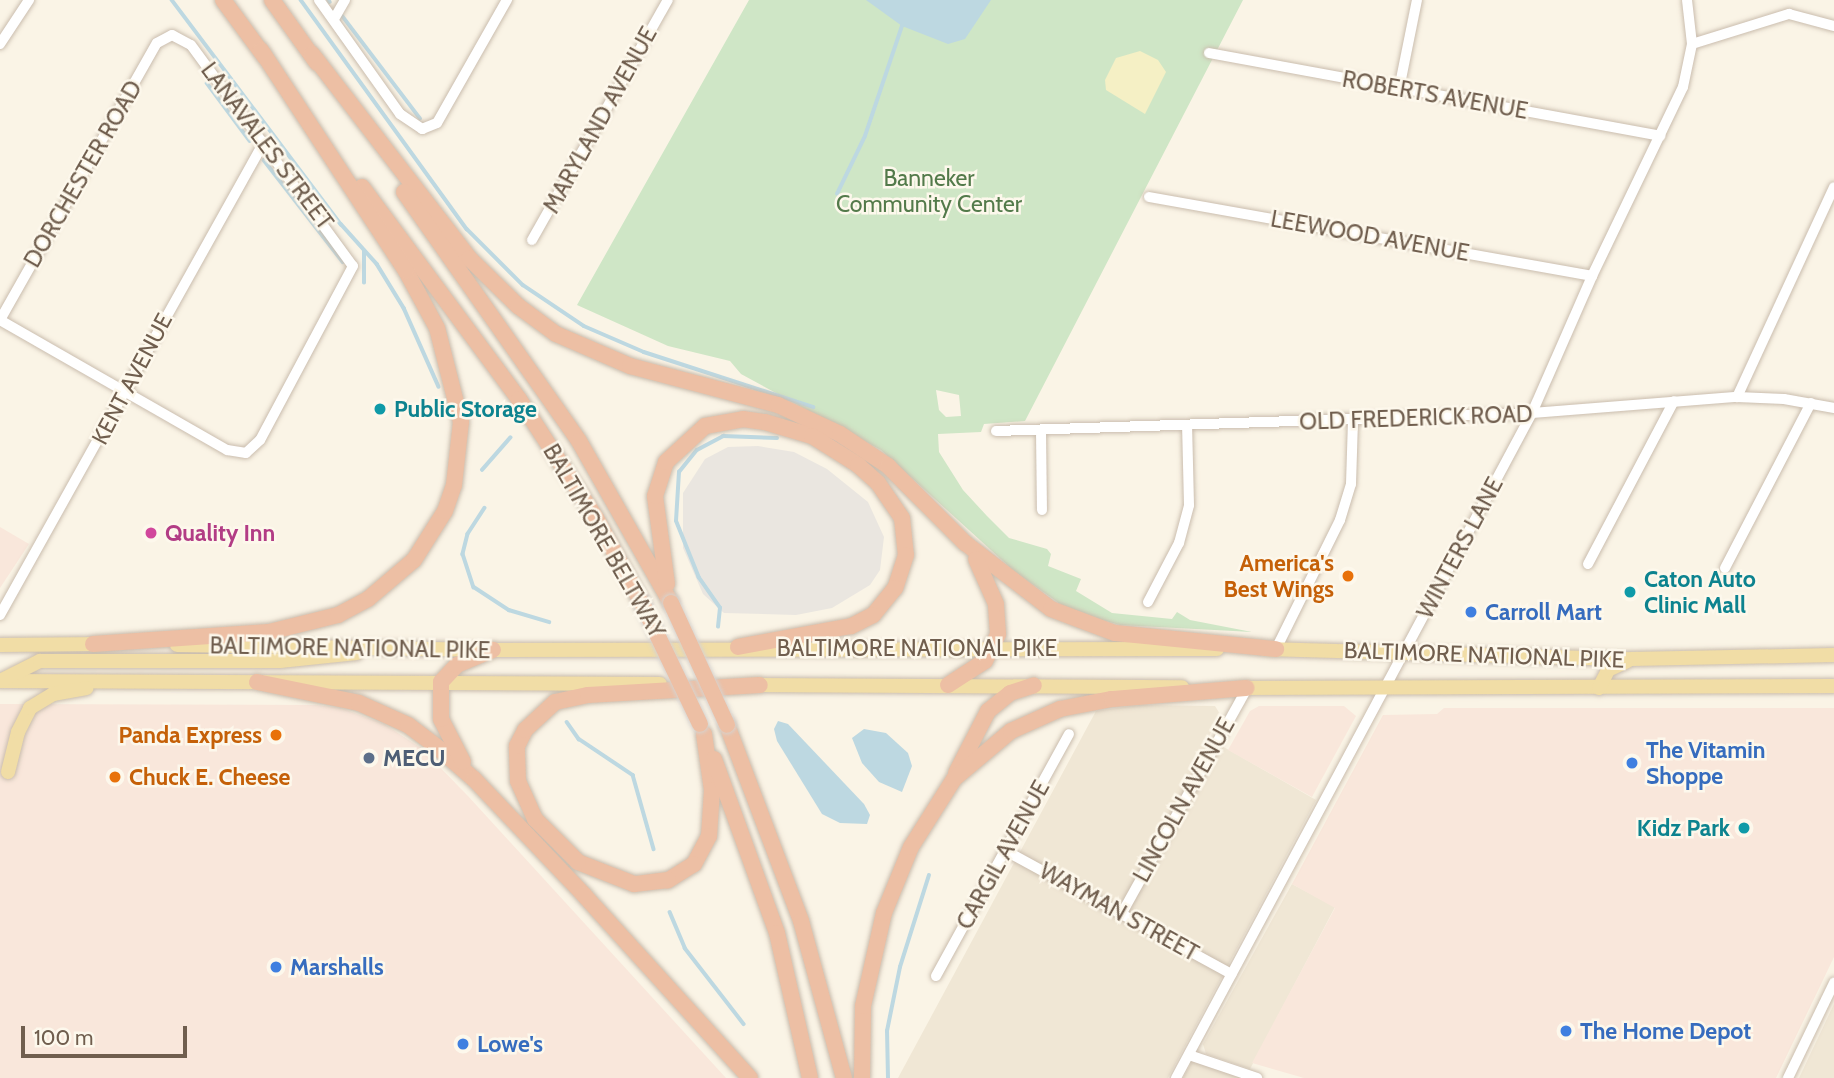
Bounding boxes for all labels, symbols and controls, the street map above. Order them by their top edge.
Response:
street label: MARYLAND AVENUE [537,22,663,218]
street label: LANAVALES STREET [195,57,339,235]
street label: ROBERTS AVENUE [1340,65,1530,125]
street label: DORCHESTER ROAD [18,76,148,272]
park label: Banneker Community Center [836,164,1022,218]
street label: LEEWOOD AVENUE [1268,205,1472,267]
street label: KENT AVENUE [86,309,178,449]
place label: Public Storage [394,395,537,423]
street label: OLD FREDERICK ROAD [1299,400,1533,436]
marker: Public Storage [372,401,388,417]
street label: BALTIMORE BELTWAY [537,439,671,643]
street label: WINTERS LANE [1411,473,1509,623]
place label: Quality Inn [165,519,275,547]
marker: Quality Inn [143,525,159,541]
place label: America's Best Wings [1223,549,1334,603]
place label: Caton Auto Clinic Mall [1644,565,1756,619]
marker: America's Best Wings [1340,568,1356,584]
marker: Caton Auto Clinic Mall [1622,584,1638,600]
place label: Carroll Mart [1485,598,1602,626]
marker: Carroll Mart [1463,604,1479,620]
street label: BALTIMORE NATIONAL PIKE [209,632,491,664]
street label: BALTIMORE NATIONAL PIKE [777,634,1057,662]
street label: BALTIMORE NATIONAL PIKE [1343,636,1625,674]
street label: LINCOLN AVENUE [1127,713,1241,887]
place label: Panda Express [118,721,262,749]
marker: Panda Express [268,727,284,743]
place label: The Vitamin Shoppe [1646,736,1766,790]
place label: MECU [383,744,445,772]
marker: MECU [361,750,377,766]
marker: The Vitamin Shoppe [1624,755,1640,771]
place label: Chuck E. Cheese [129,763,290,791]
marker: Chuck E. Cheese [107,769,123,785]
street label: CARGIL AVENUE [951,776,1055,934]
place label: Kidz Park [1637,814,1730,842]
marker: Kidz Park [1736,820,1752,836]
street label: WAYMAN STREET [1035,857,1203,967]
place label: Marshalls [290,953,384,981]
marker: Marshalls [268,959,284,975]
scale bar [24,1012,191,1056]
place label: The Home Depot [1580,1017,1751,1045]
marker: The Home Depot [1558,1023,1574,1039]
text: 100 m [34,1025,93,1050]
place label: Lowe's [477,1030,543,1058]
marker: Lowe's [455,1036,471,1052]

